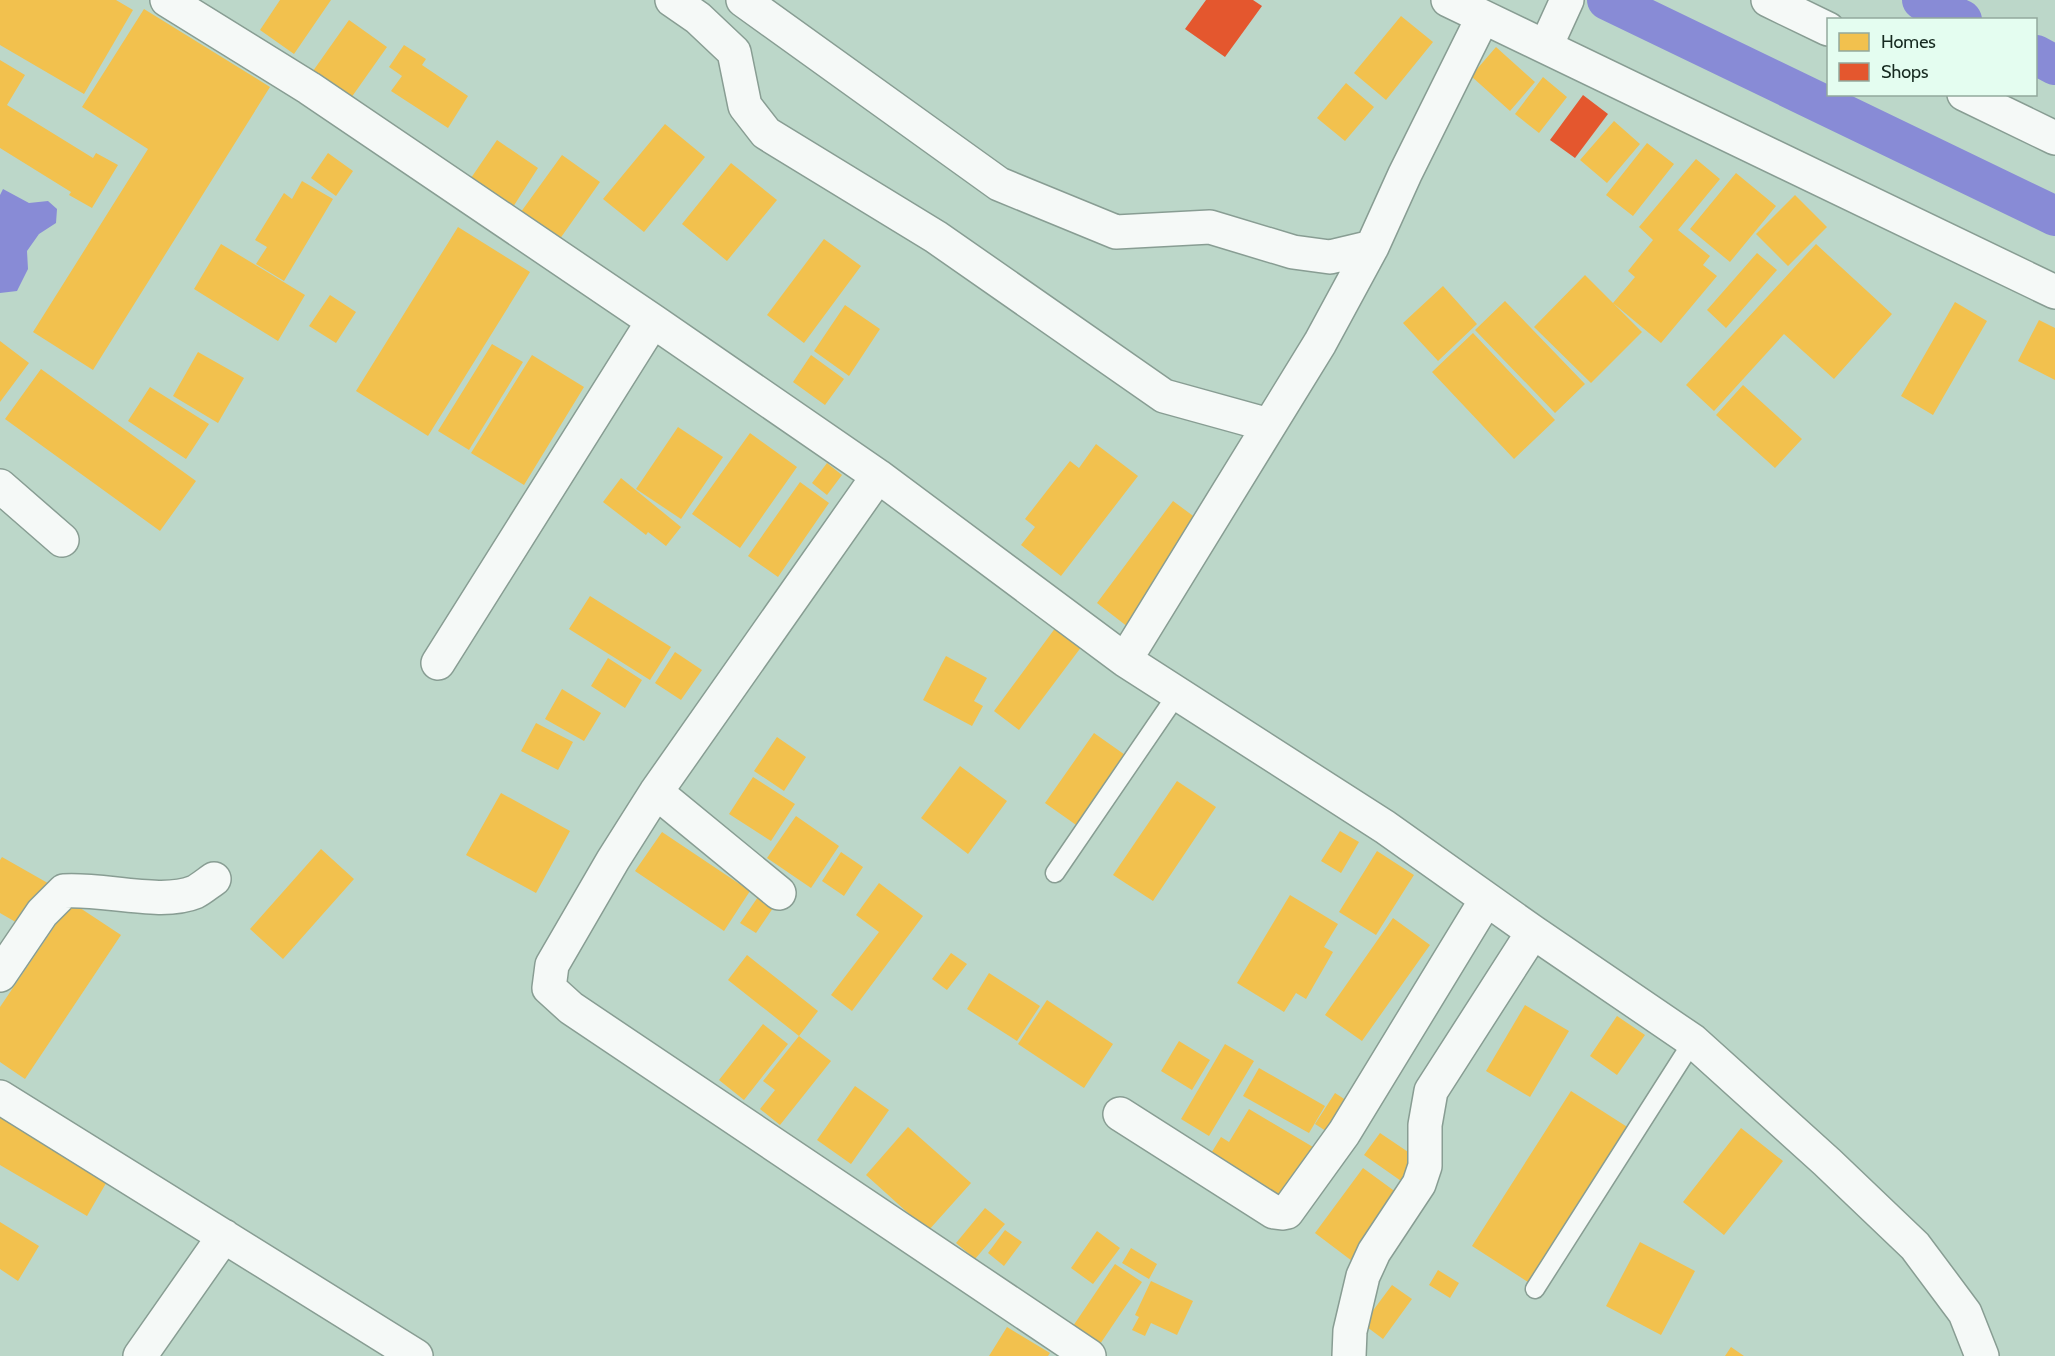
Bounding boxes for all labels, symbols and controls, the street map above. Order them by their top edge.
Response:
legend [1827,18,2037,96]
text: Homes [1881,31,1936,53]
text: Shops [1881,61,1929,83]

